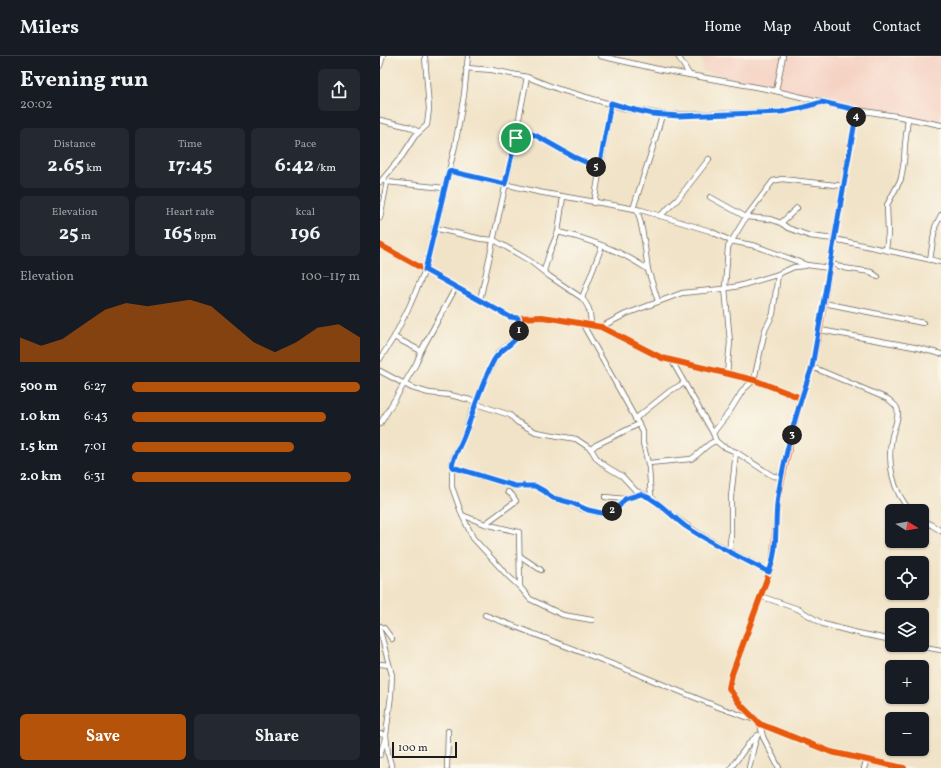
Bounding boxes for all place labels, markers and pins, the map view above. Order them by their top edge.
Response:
pin: 4 [846,107,866,127]
pin [499,121,533,155]
pin: 5 [586,157,606,177]
pin: 1 [509,321,529,341]
pin: 3 [782,425,802,445]
pin: 2 [602,501,622,521]

